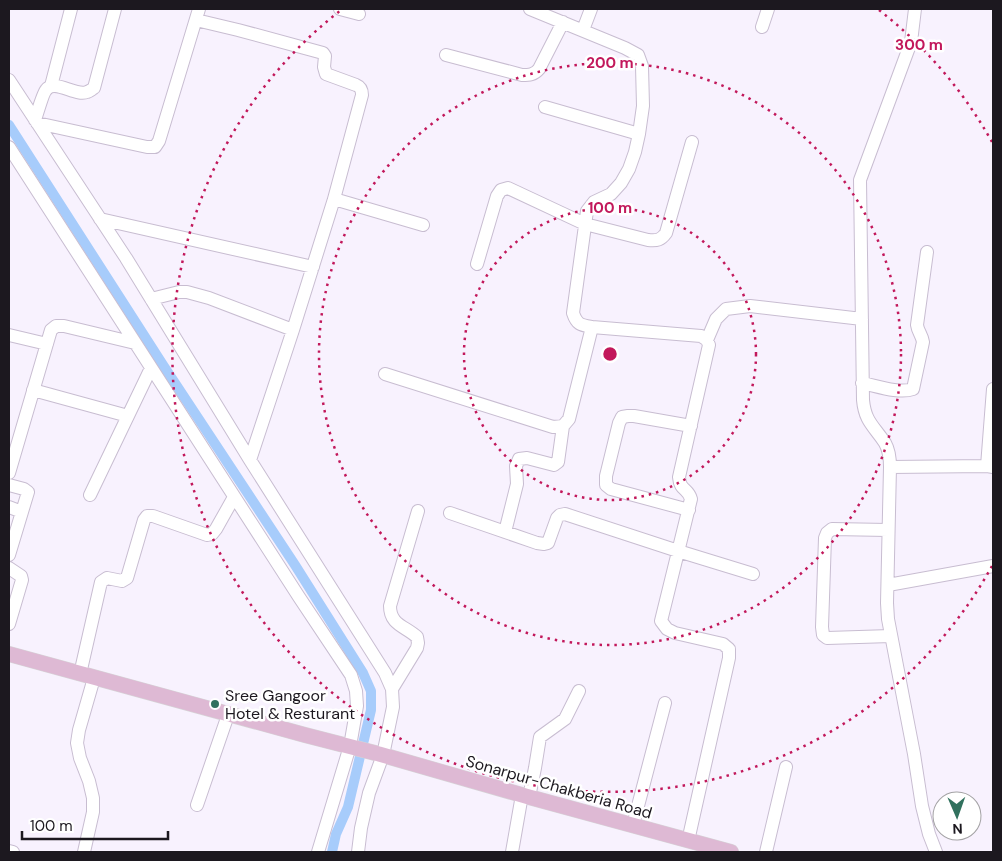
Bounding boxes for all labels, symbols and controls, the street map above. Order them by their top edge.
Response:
text: 300 m [895,35,943,55]
text: 200 m [586,53,634,73]
text: 100 m [588,198,632,218]
centre of rings [601,345,619,363]
place label: Sree Gangoor Hotel & Resturant [225,685,355,724]
marker: Sree Gangoor Hotel & Resturant [209,698,221,710]
street label: Sonarpur-Chakberia Road [463,750,655,824]
north arrow [932,791,982,841]
scale bar [22,808,169,840]
text: 100 m [30,816,73,836]
text: N [952,820,963,838]

